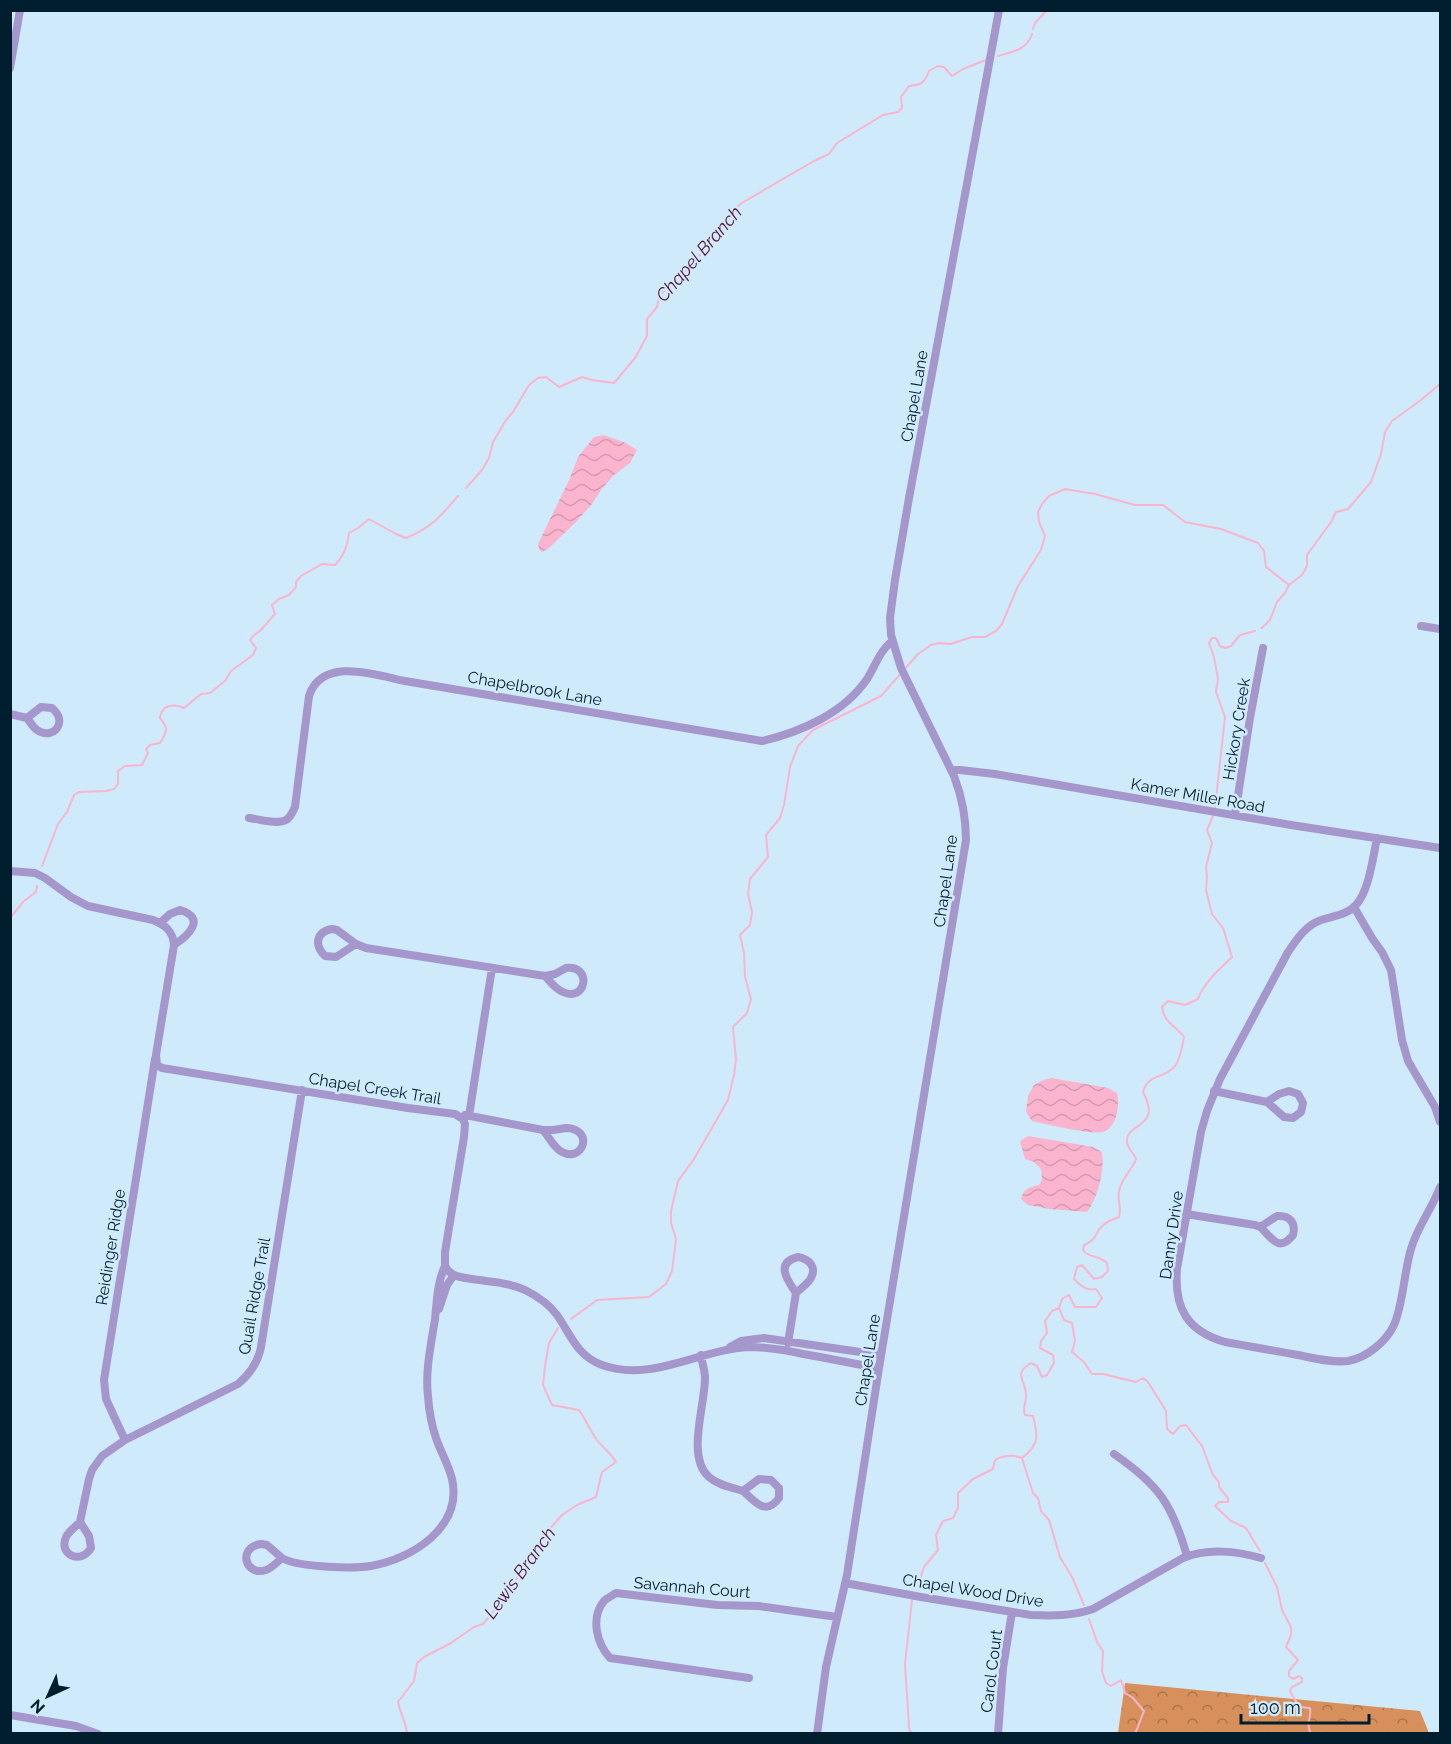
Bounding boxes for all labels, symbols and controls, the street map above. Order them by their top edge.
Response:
water label: Chapel Branch [651,202,746,306]
street label: Chapel Lane [897,349,932,444]
street label: Chapelbrook Lane [466,667,604,710]
street label: Hickory Creek [1219,676,1254,782]
street label: Kamer Miller Road [1129,774,1266,817]
street label: Chapel Lane [930,834,961,928]
street label: Chapel Creek Trail [307,1069,443,1108]
street label: Reidinger Ridge [92,1188,129,1307]
street label: Danny Drive [1156,1190,1187,1281]
street label: Quail Ridge Trail [235,1235,274,1356]
street label: Chapel Lane [851,1313,884,1407]
water label: Lewis Branch [480,1523,560,1622]
street label: Chapel Wood Drive [901,1570,1045,1611]
street label: Savannah Court [633,1573,752,1602]
street label: Carol Court [977,1628,1006,1714]
north arrow [18,1666,78,1726]
scale bar [1241,1687,1368,1725]
text: N [27,1695,49,1717]
text: 100 m [1250,1697,1301,1718]

